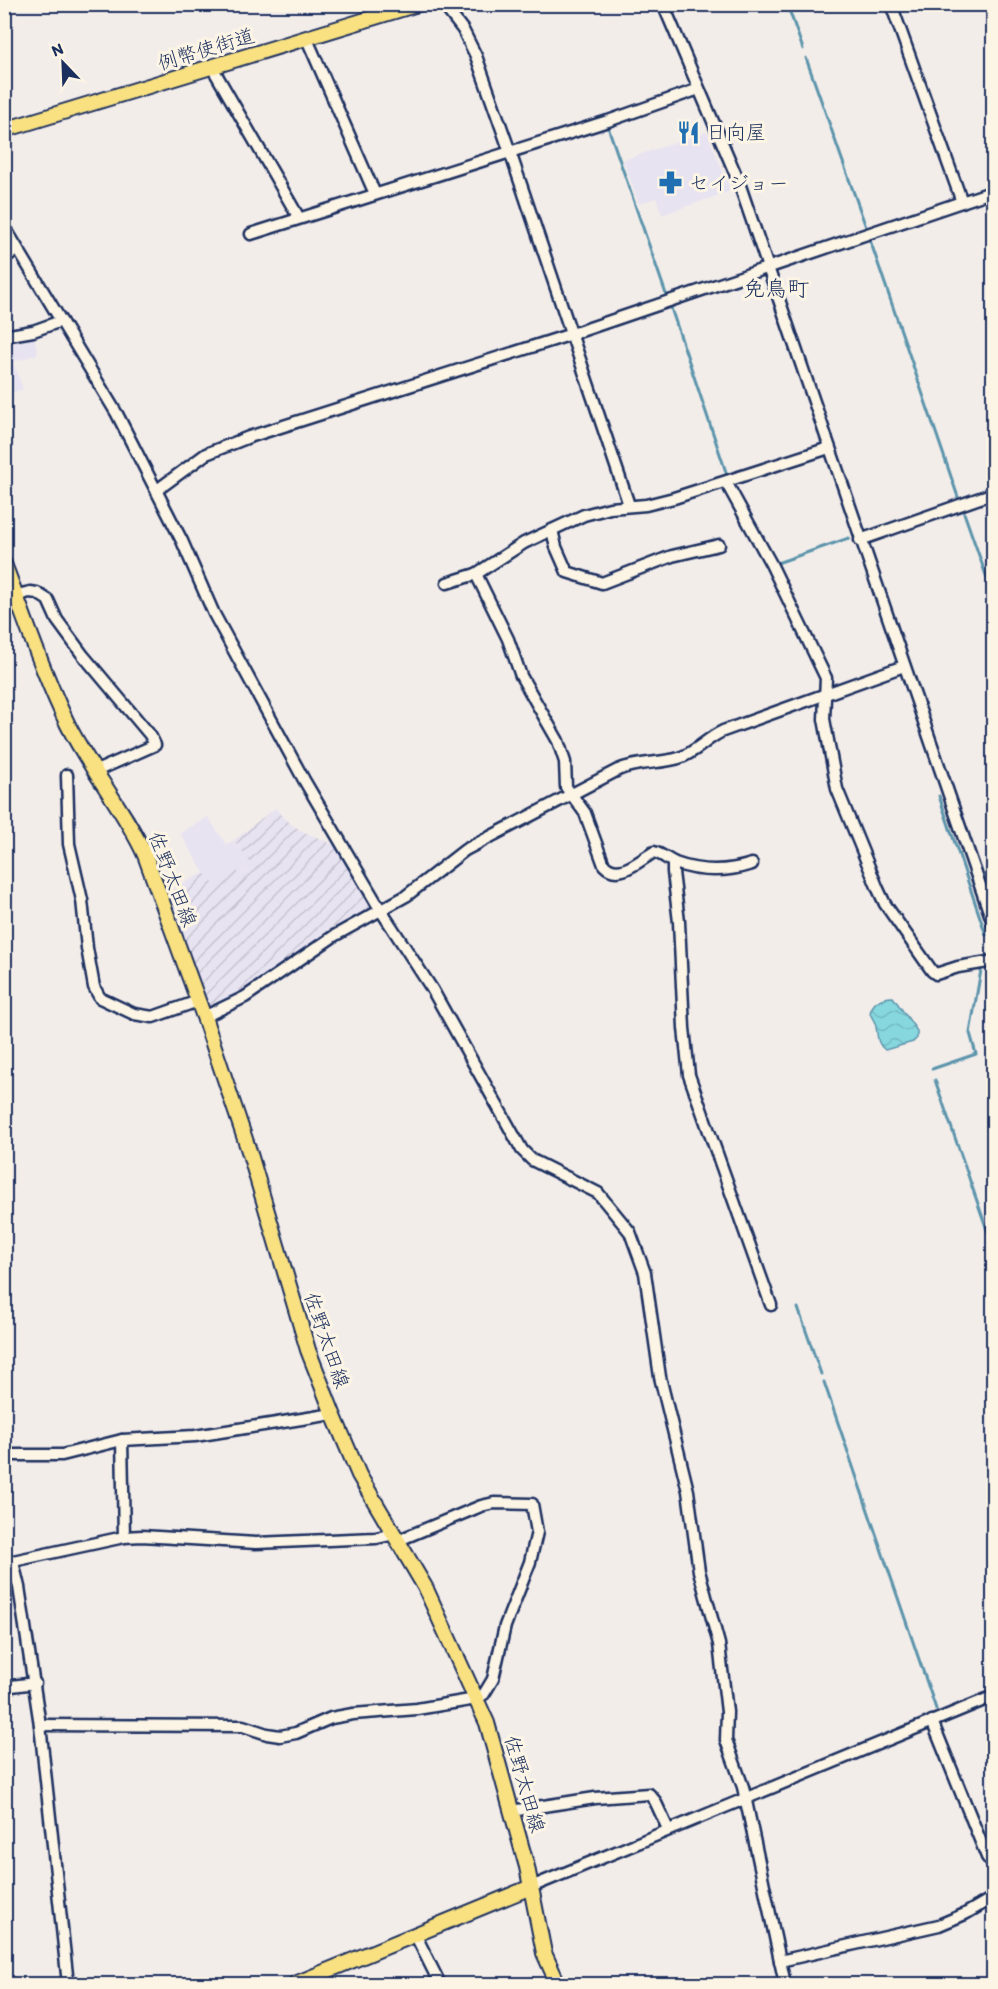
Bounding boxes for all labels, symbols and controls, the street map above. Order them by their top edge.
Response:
street label: 例幣使街道 [155,23,257,75]
north arrow [33,33,93,93]
text: N [49,39,66,61]
restaurant icon: 日向屋 [675,119,701,145]
place label: 日向屋 [706,120,766,144]
pharmacy icon: セイジョー [658,170,684,196]
place label: セイジョー [689,171,789,195]
district label: 免鳥町 [743,275,809,302]
street label: 佐野太田線 [144,828,202,930]
street label: 佐野太田線 [299,1289,355,1391]
street label: 佐野太田線 [500,1733,550,1835]

